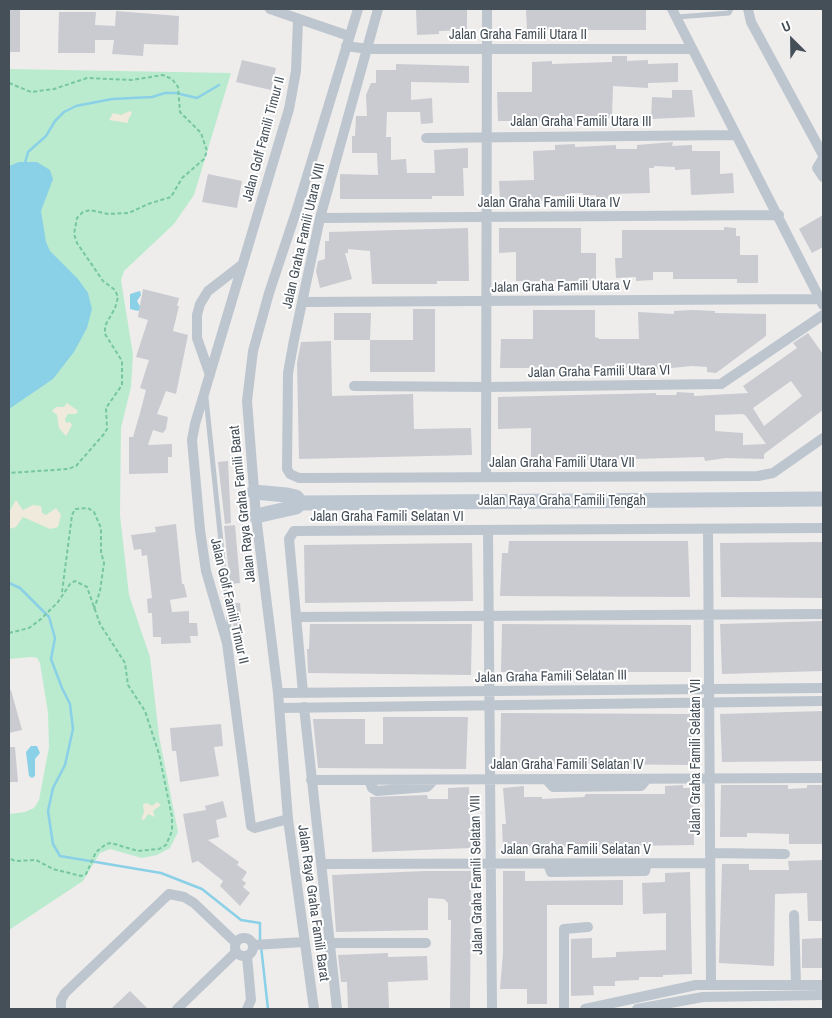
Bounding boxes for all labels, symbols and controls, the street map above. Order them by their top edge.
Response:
north arrow [767,15,817,65]
text: U [779,16,793,36]
street label: Jalan Graha Famili Utara II [449,27,587,43]
street label: Jalan Golf Famili Timur II [239,75,289,203]
street label: Jalan Graha Famili Utara III [510,114,652,130]
street label: Jalan Graha Famili Utara VIII [279,162,329,310]
street label: Jalan Graha Famili Utara IV [478,195,620,211]
street label: Jalan Graha Famili Utara V [491,277,631,297]
street label: Jalan Graha Famili Utara VI [528,362,670,382]
street label: Jalan Raya Graha Famili Barat [226,425,260,583]
street label: Jalan Graha Famili Utara VII [489,455,635,471]
street label: Jalan Raya Graha Famili Tengah [478,493,646,509]
street label: Jalan Graha Famili Selatan VI [310,509,464,525]
street label: Jalan Golf Famili Timur II [206,536,252,666]
street label: Jalan Graha Famili Selatan III [475,667,627,687]
street label: Jalan Graha Famili Selatan VII [688,679,704,835]
street label: Jalan Graha Famili Selatan IV [490,757,644,773]
street label: Jalan Graha Famili Selatan VIII [467,795,487,955]
street label: Jalan Raya Graha Famili Barat [294,824,332,982]
street label: Jalan Graha Famili Selatan V [501,842,651,858]

